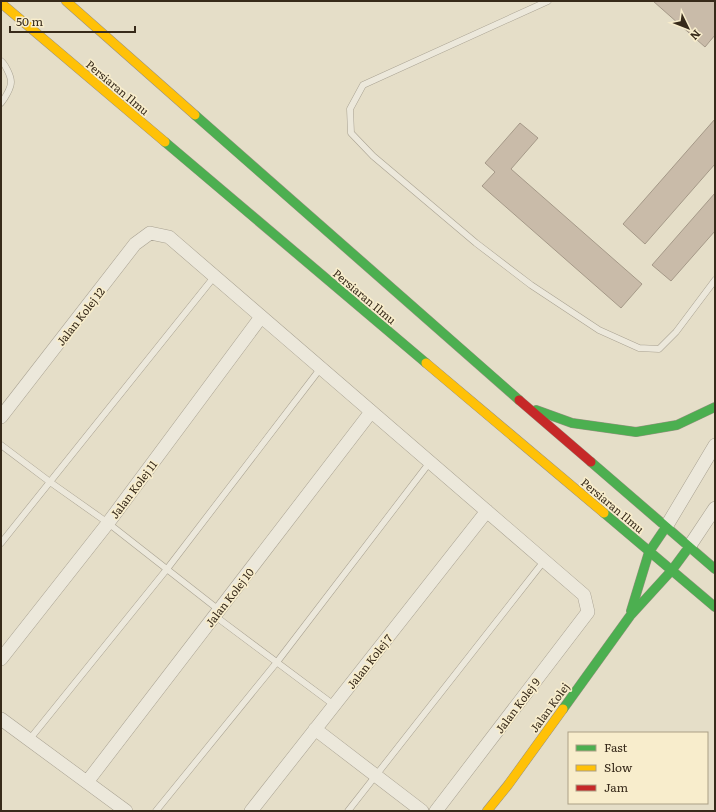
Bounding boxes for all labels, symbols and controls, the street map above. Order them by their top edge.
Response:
scale bar [10,8,135,34]
north arrow [668,8,708,48]
text: 50 m [16,12,43,30]
text: N [687,27,705,44]
street label: Persiaran Ilmu [83,56,153,118]
street label: Persiaran Ilmu [330,265,400,327]
street label: Jalan Kolej 12 [52,283,108,348]
street label: Jalan Kolej 11 [106,456,160,521]
street label: Persiaran Ilmu [578,474,648,536]
street label: Jalan Kolej 10 [201,564,257,630]
street label: Jalan Kolej 7 [343,630,396,692]
street label: Jalan Kolej 9 [491,674,543,736]
street label: Jalan Kolej [526,679,572,735]
legend [568,732,708,804]
text: Fast [604,738,628,756]
text: Slow [604,758,633,776]
text: Jam [604,778,629,796]

